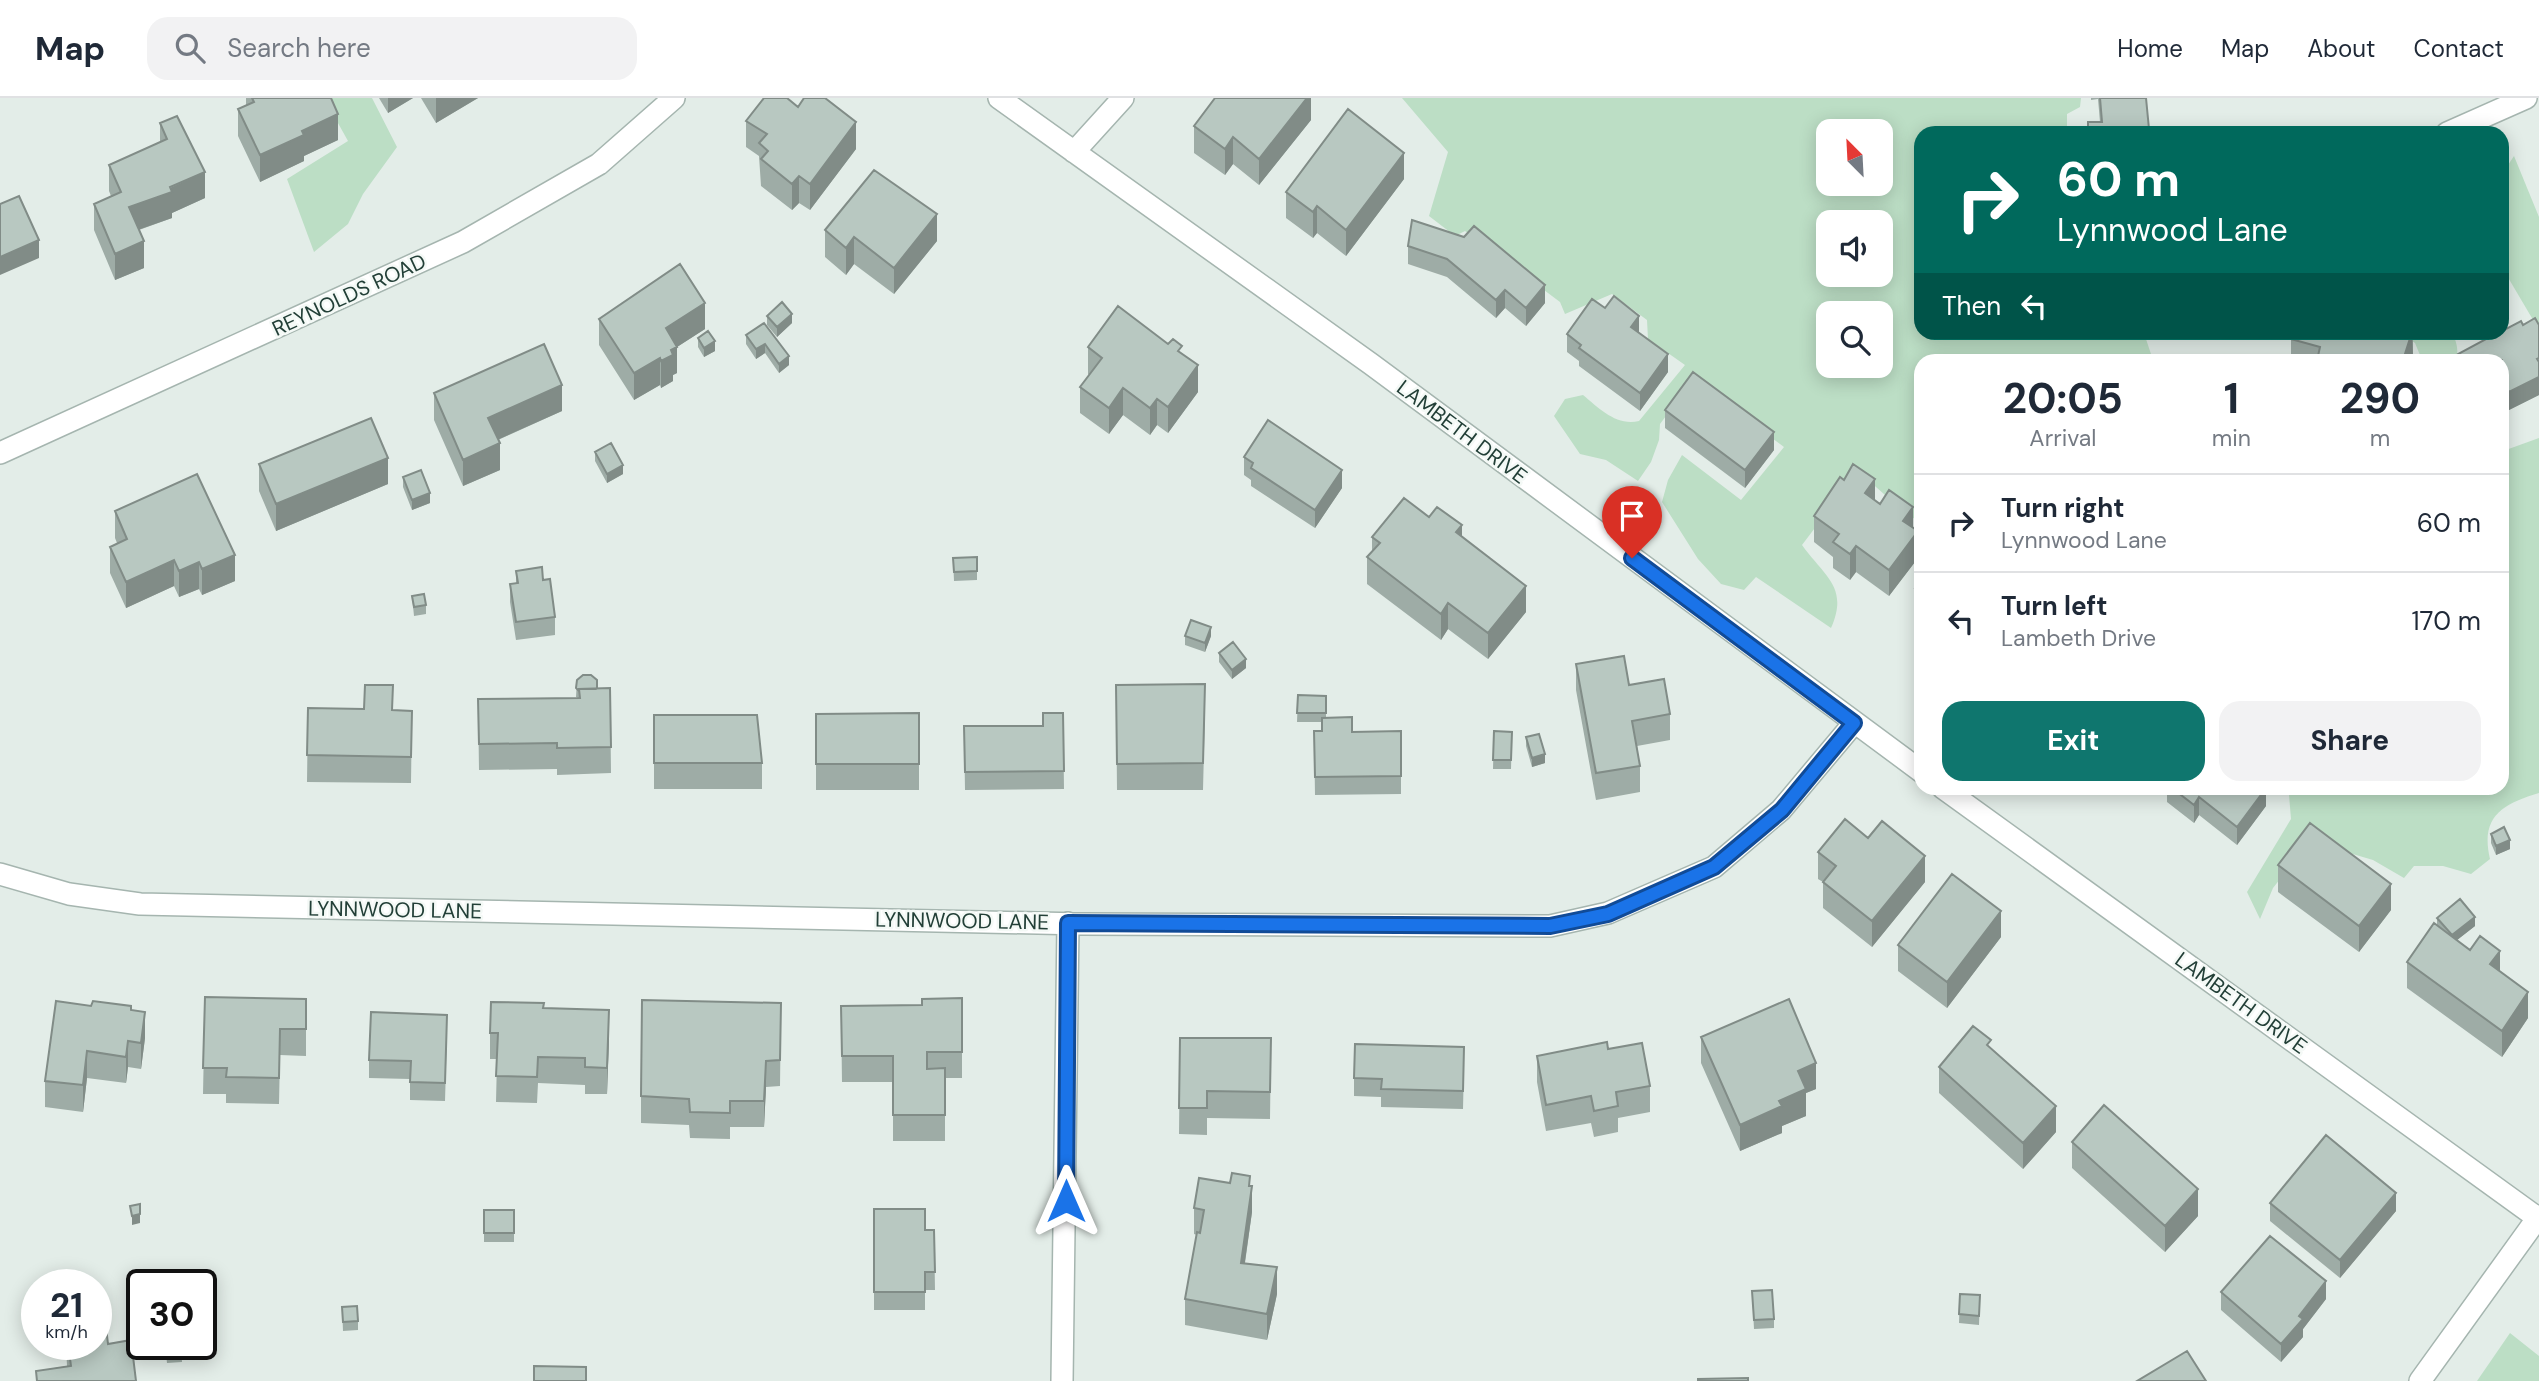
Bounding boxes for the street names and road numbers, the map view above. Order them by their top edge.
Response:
street label: REYNOLDS ROAD [268,247,430,343]
street label: LAMBETH DRIVE [1391,374,1533,490]
street label: LYNNWOOD LANE [308,894,482,926]
street label: LYNNWOOD LANE [875,905,1049,937]
street label: LAMBETH DRIVE [2169,946,2313,1060]

